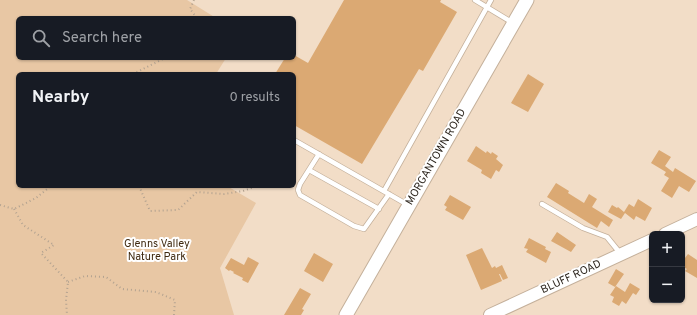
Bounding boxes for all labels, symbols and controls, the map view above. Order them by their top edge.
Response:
search box [16,16,296,60]
icon: search [30,27,52,49]
text: Search here [62,29,142,48]
text: Nearby [32,87,89,109]
text: 0 results [229,90,280,106]
street label: MORGANTOWN ROAD [403,106,469,208]
map controls [649,231,685,303]
button: + [649,231,685,267]
park label: Glenns Valley Nature Park [124,237,190,264]
street label: BLUFF ROAD [538,257,604,297]
button: − [649,267,685,303]

